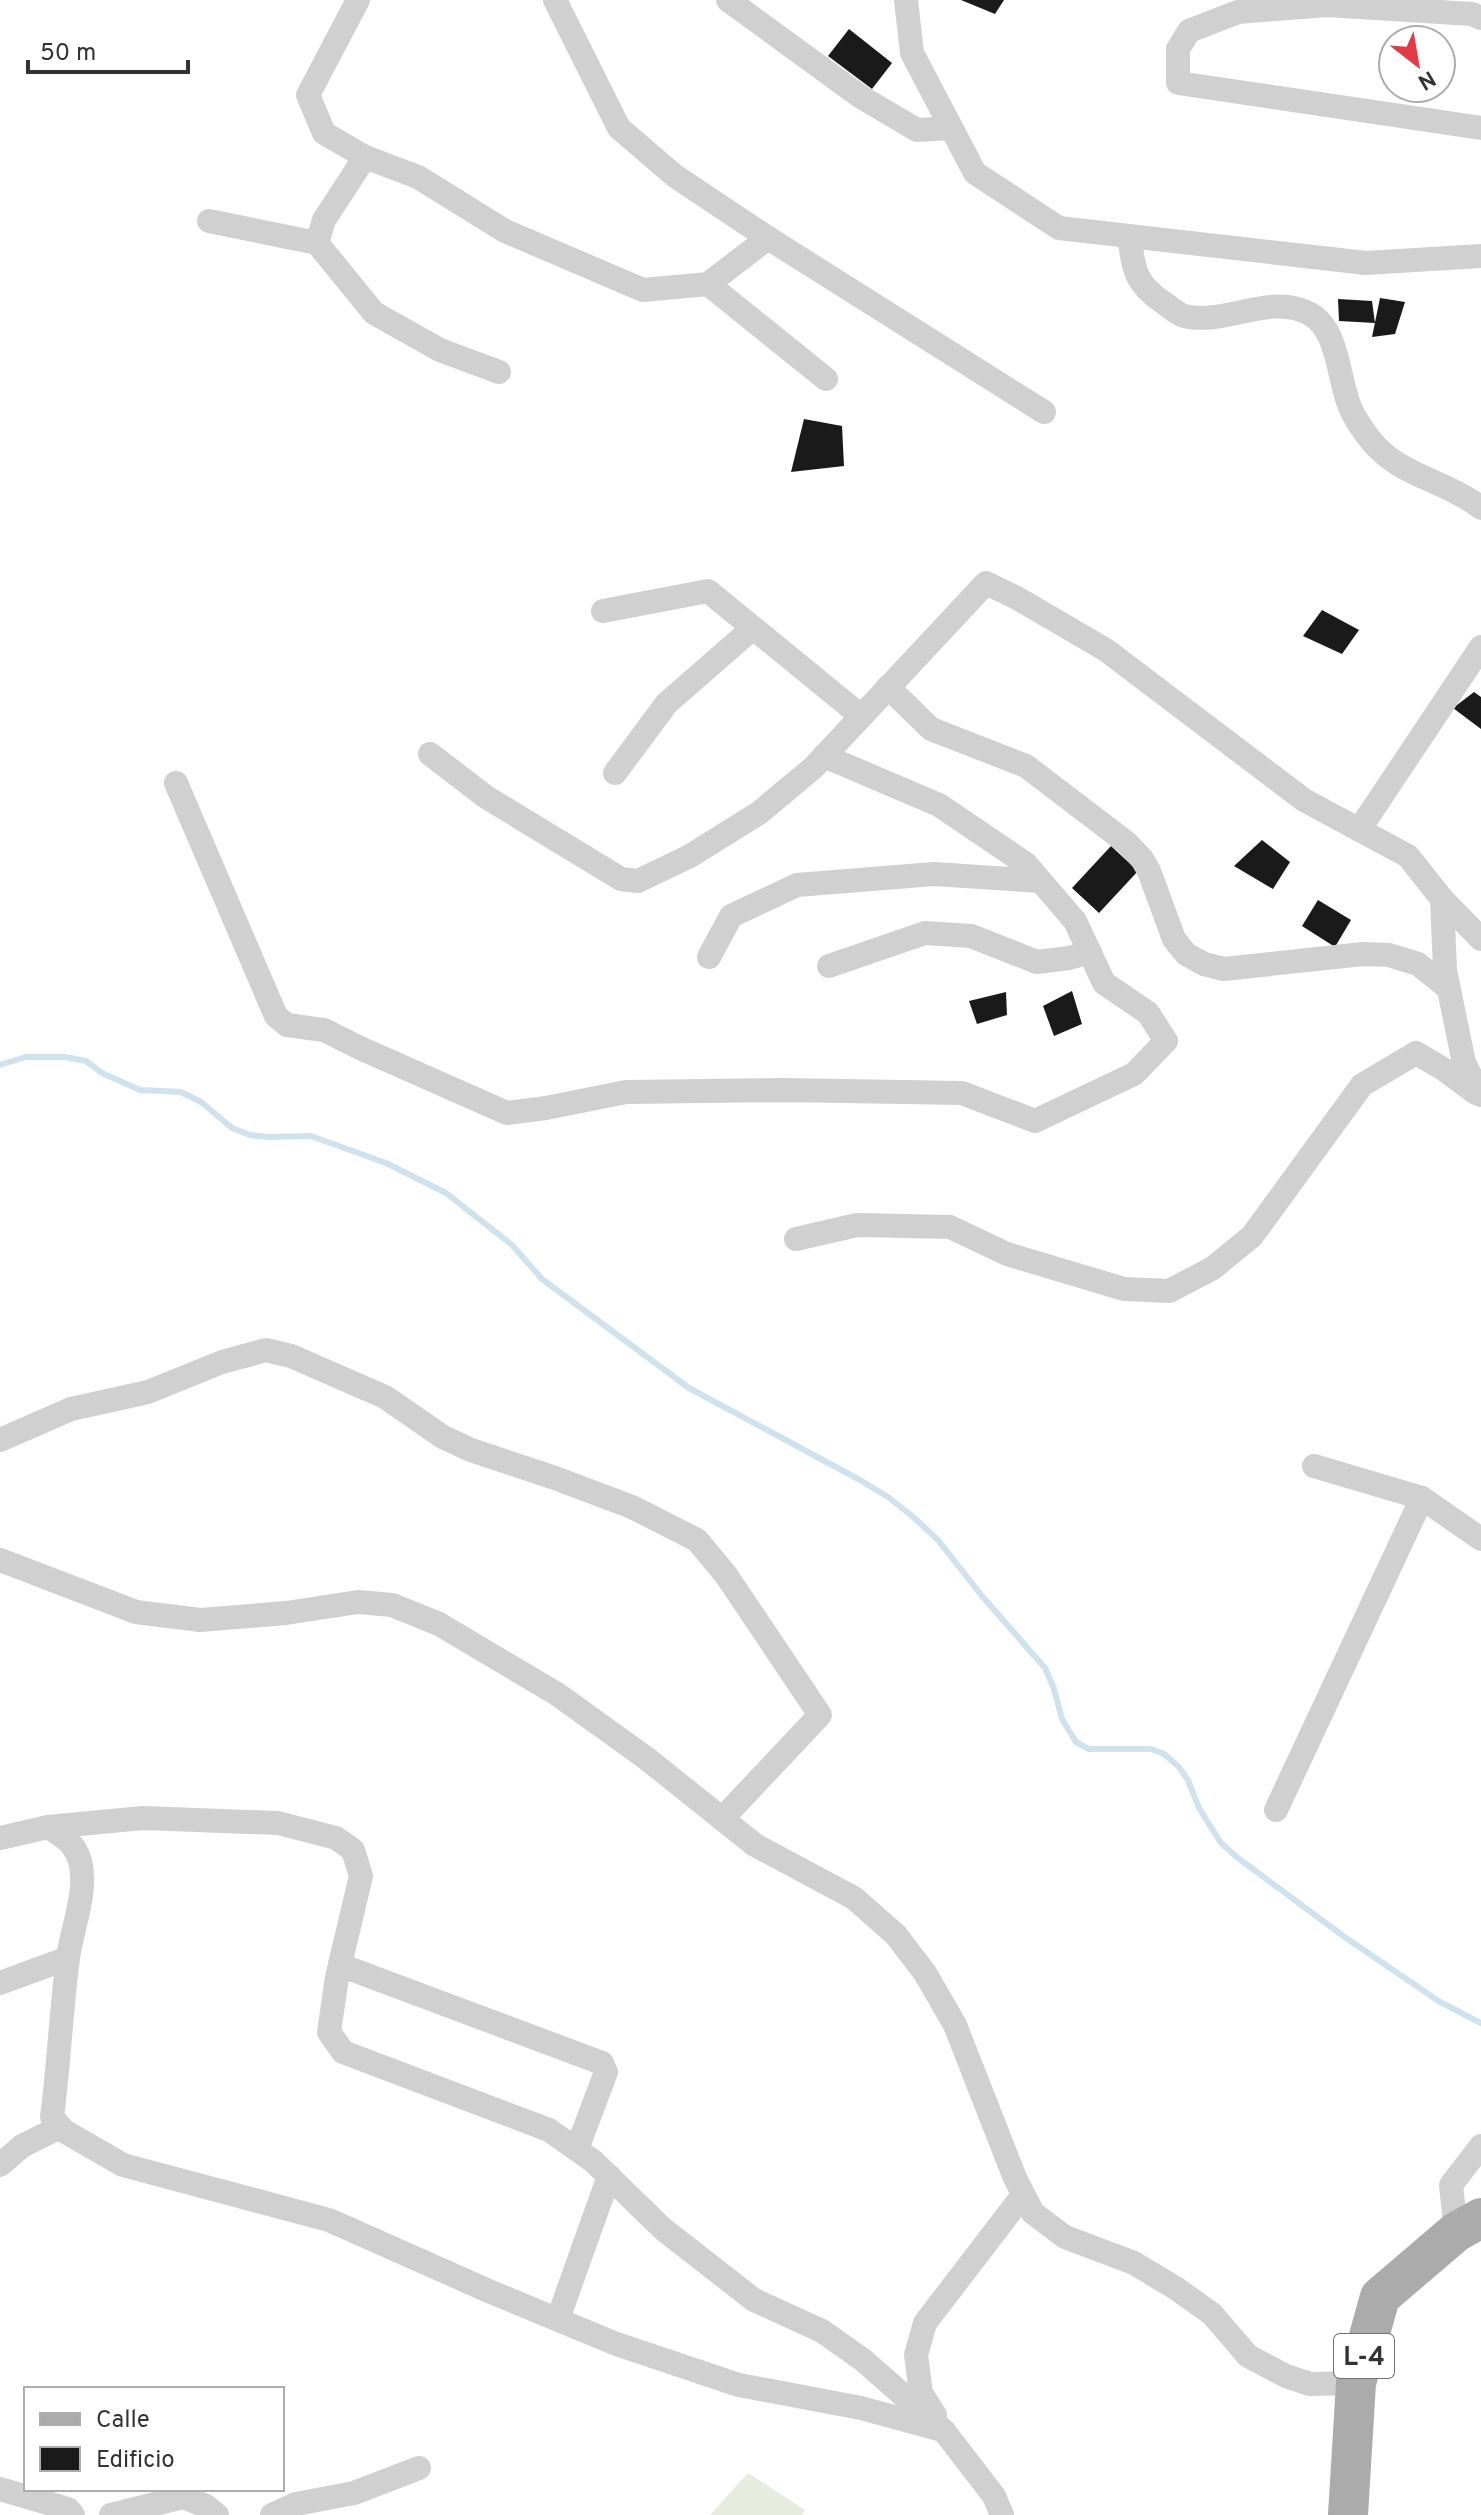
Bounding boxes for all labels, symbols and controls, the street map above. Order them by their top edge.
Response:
scale bar [28,24,188,74]
north arrow [1377,24,1457,104]
text: 50 m [40,39,96,69]
text: N [1412,63,1440,95]
road number: L-4 [1334,2334,1394,2378]
legend [24,2387,284,2491]
text: Calle [96,2406,150,2436]
text: Edificio [96,2446,175,2476]

